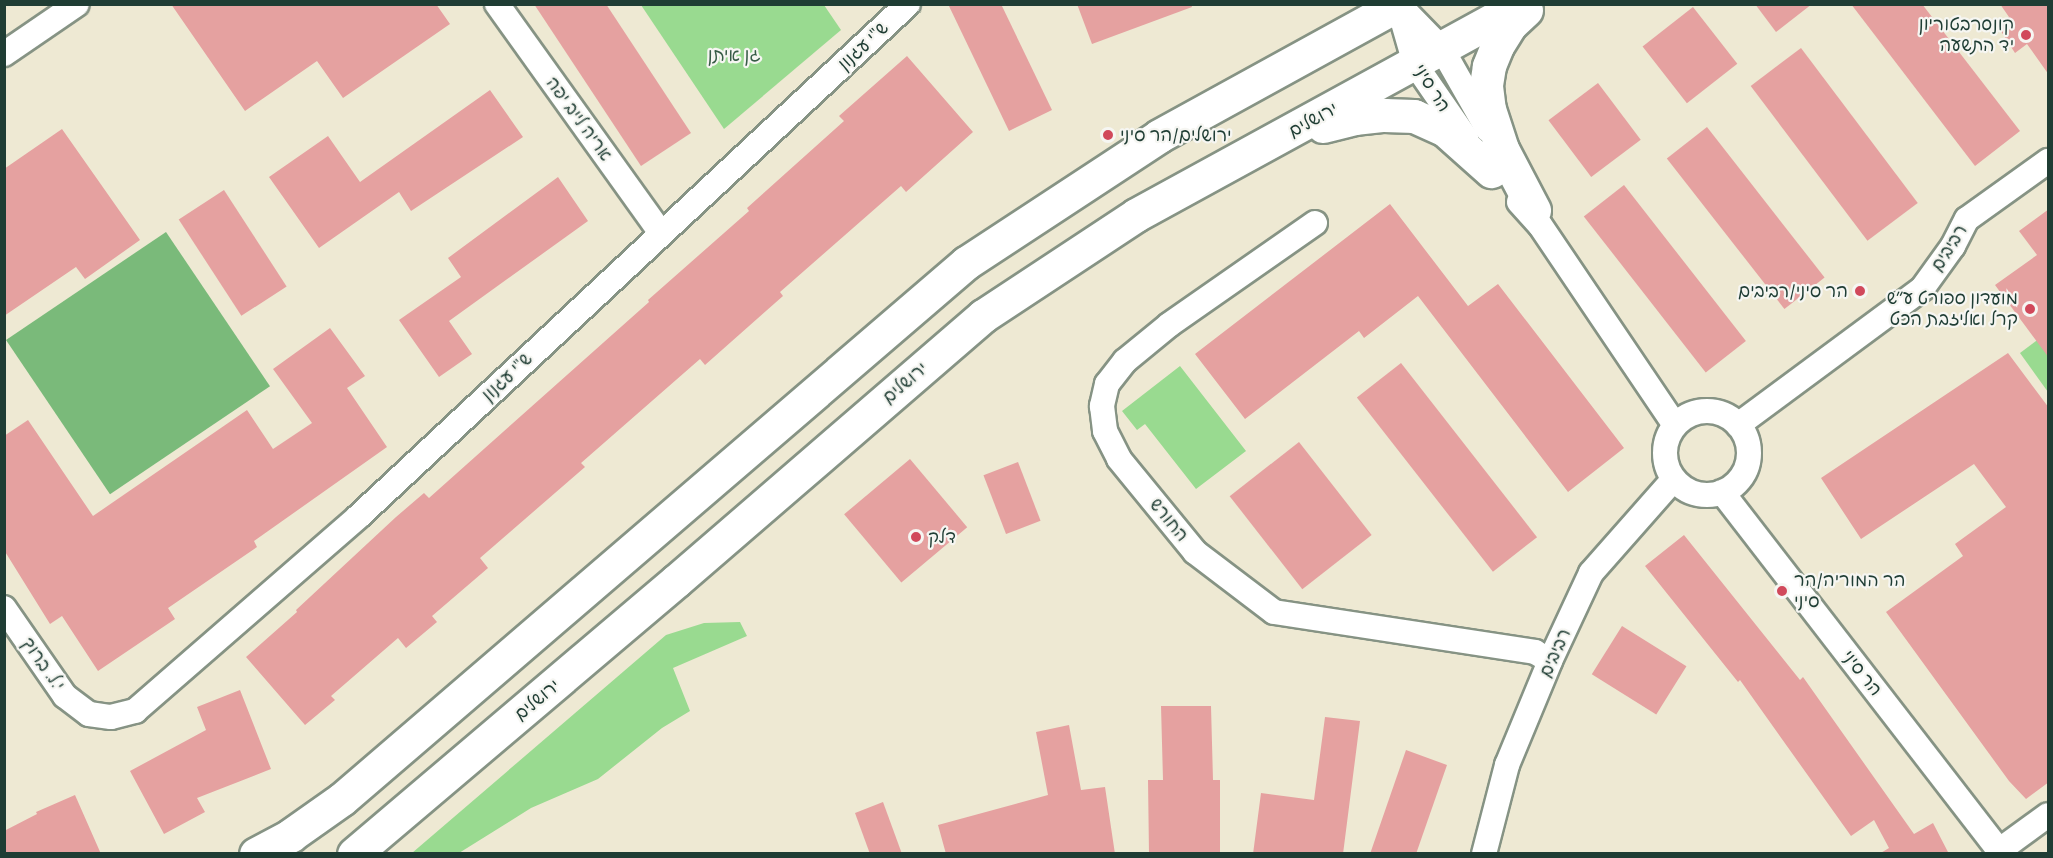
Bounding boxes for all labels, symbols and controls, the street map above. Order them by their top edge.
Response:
place label: קונסרבטוריון יד התשעה [1918,14,2014,57]
street label: ש"י עגנון [833,17,893,75]
marker: קונסרבטוריון יד התשעה [2019,28,2033,42]
park label: גן איתן [707,44,761,66]
street label: הר סיני [1409,60,1455,116]
street label: אריה לייב יפה [541,73,617,165]
street label: ירושלים [1285,98,1341,142]
place label: ירושלים/הר סיני [1120,124,1232,146]
marker: ירושלים/הר סיני [1101,128,1115,142]
street label: רביבים [1926,221,1972,275]
place label: הר סיני/רביבים [1738,280,1848,302]
marker: הר סיני/רביבים [1853,284,1867,298]
place label: מועדון ספורט ע״שׁ קרל ואליזבת הכט [1887,288,2018,330]
marker: מועדון ספורט ע״שׁ קרל ואליזבת הכט [2023,302,2037,316]
street label: ש"י עגנון [477,348,537,406]
street label: ירושלים [878,358,932,408]
street label: החורש [1145,494,1193,546]
place label: דלק [928,526,956,548]
marker: דלק [909,530,923,544]
place label: הר המוריה/הר סיני [1794,570,1905,612]
marker: הר המוריה/הר סיני [1775,584,1789,598]
street label: רביבים [1535,625,1575,681]
street label: י.ל. ברוך [17,633,69,695]
street label: הר סיני [1837,646,1887,700]
street label: ירושלים [510,675,564,725]

